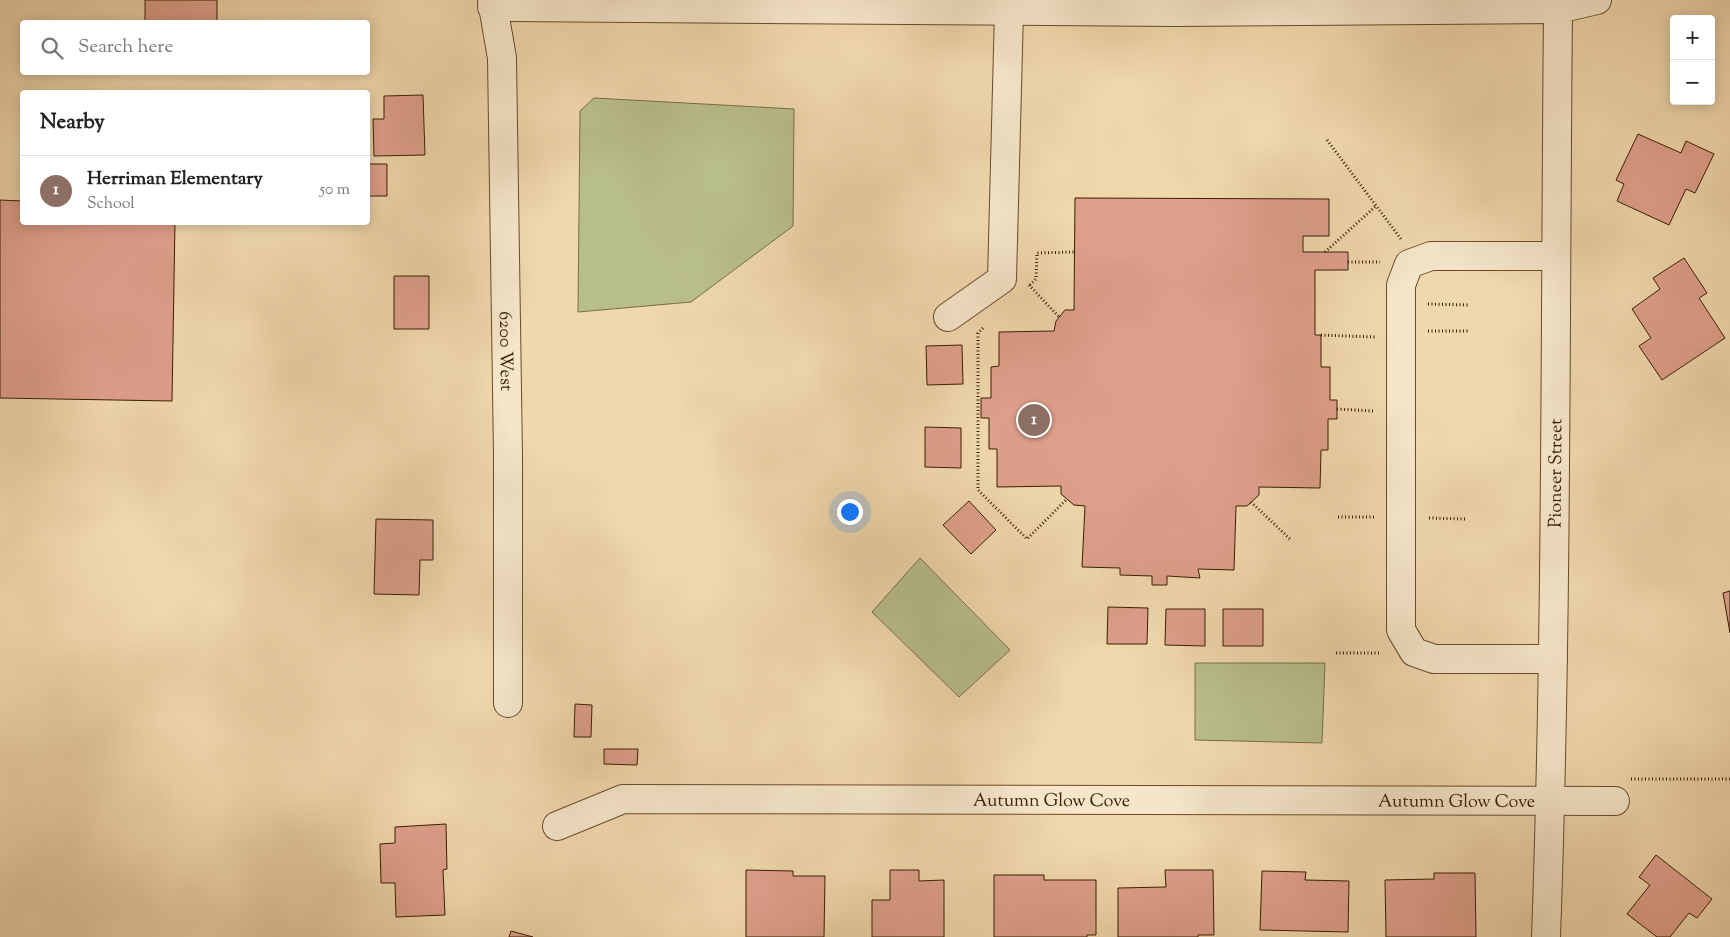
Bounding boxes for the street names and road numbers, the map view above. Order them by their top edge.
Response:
street label: 6200 West [491,311,518,391]
street label: Pioneer Street [1544,419,1570,528]
street label: Autumn Glow Cove [973,789,1130,815]
street label: Autumn Glow Cove [1378,790,1535,816]

